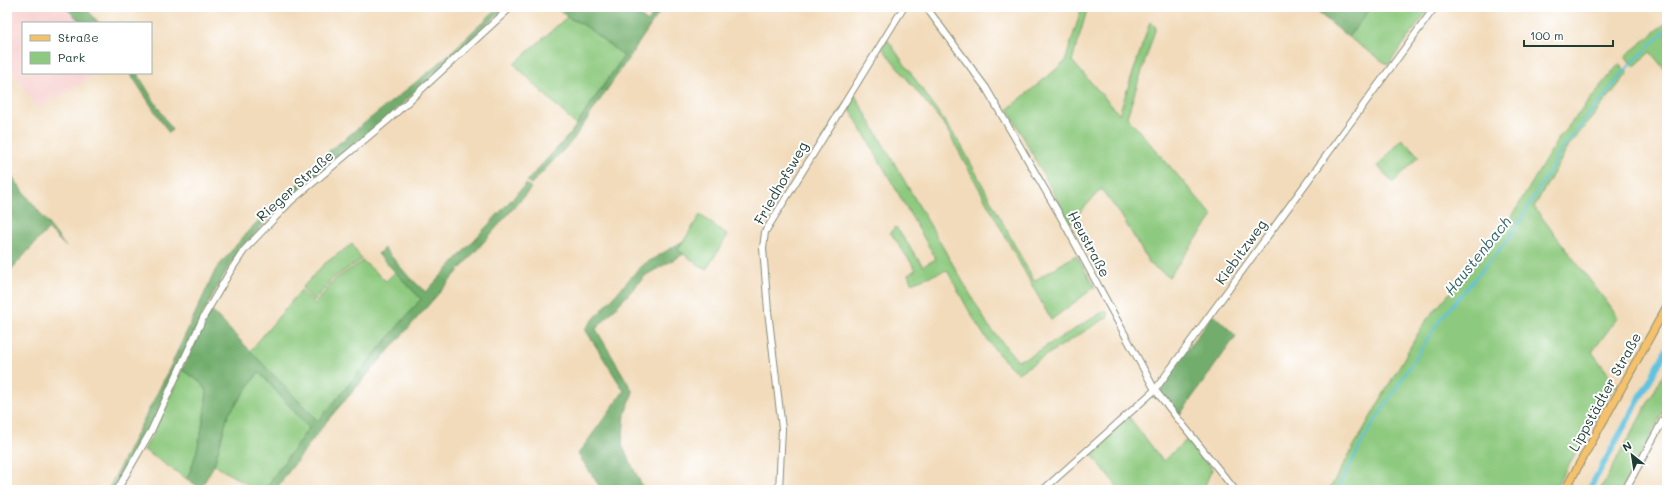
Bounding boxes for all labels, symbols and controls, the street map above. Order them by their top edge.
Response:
legend [22,22,152,74]
scale bar [1524,22,1613,48]
text: 100 m [1530,27,1564,43]
text: Straße [58,29,99,45]
text: Park [58,49,85,65]
street label: Friedhofsweg [749,138,812,228]
street label: Rieger Straße [252,146,337,225]
street label: Heustraße [1064,207,1115,280]
water label: Haustenbach [1439,212,1515,299]
street label: Kiebitzweg [1211,215,1271,288]
street label: Lippstädter Straße [1564,329,1645,455]
north arrow [1612,435,1652,475]
text: N [1619,437,1634,454]

